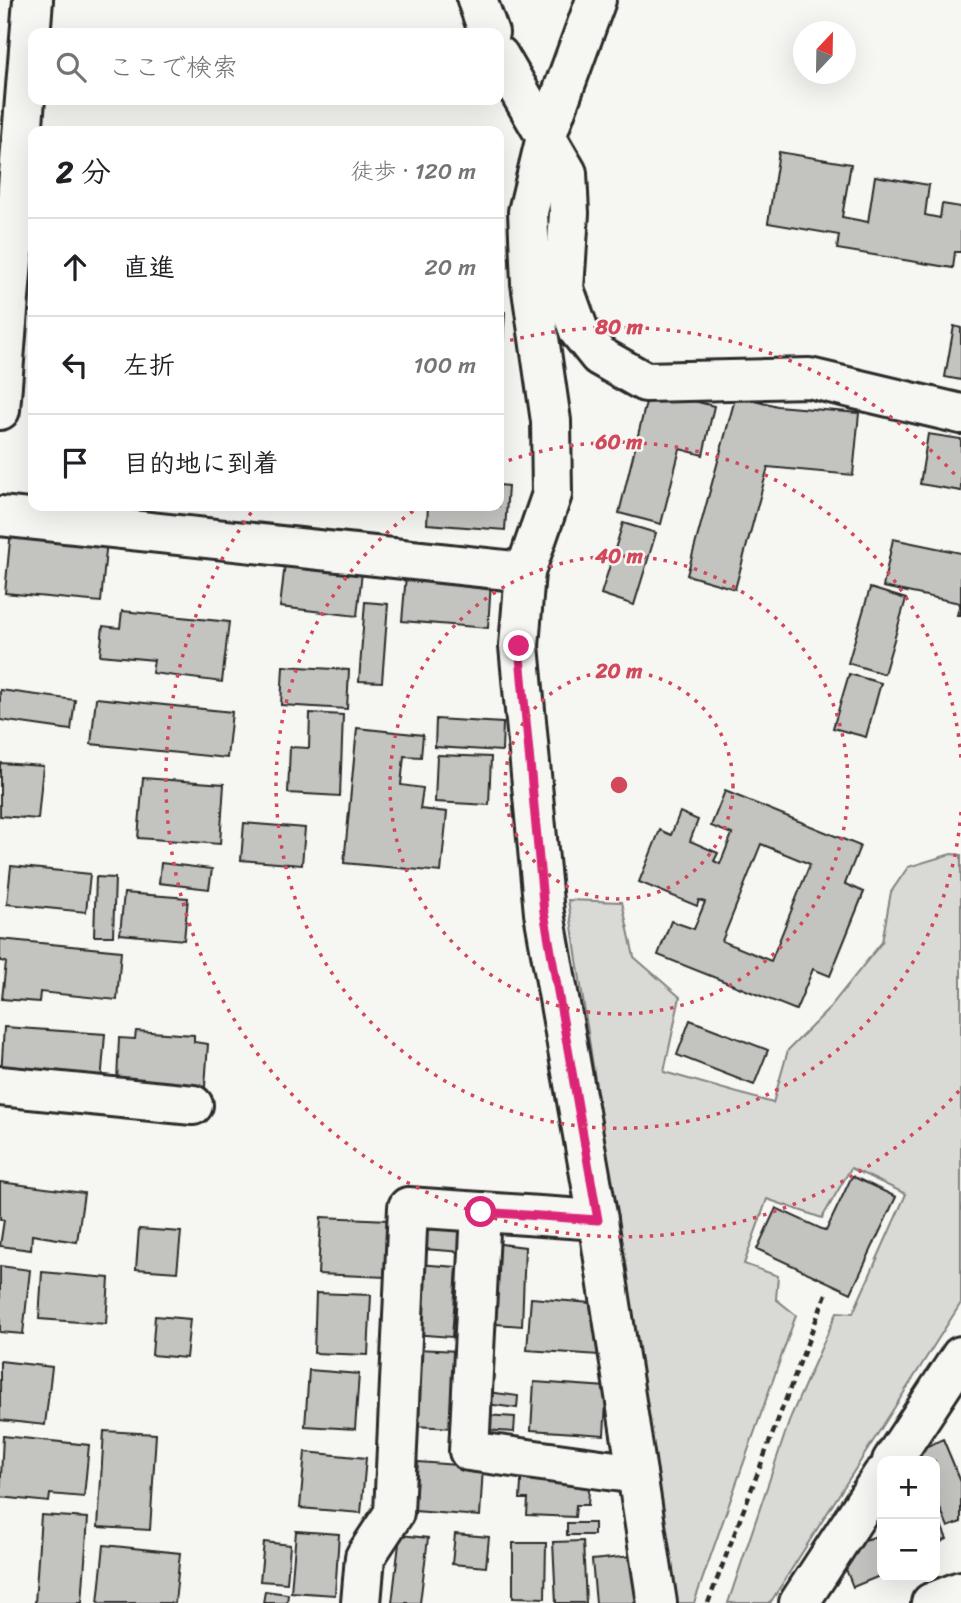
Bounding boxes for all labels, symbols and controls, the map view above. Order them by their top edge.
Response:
north arrow [793,21,856,84]
search box [28,28,504,105]
text: ここで検索 [108,44,238,90]
icon: search [52,48,90,86]
text: 2 分 [56,145,111,199]
text: 徒歩 · 120 m [351,151,476,192]
text: 直進 [123,244,175,290]
text: 20 m [425,247,476,288]
icon: ahead [56,248,94,286]
text: 80 m [594,308,644,346]
text: 左折 [123,342,175,388]
text: 100 m [413,345,476,386]
icon: left [56,346,94,384]
text: 60 m [595,423,643,461]
text: 目的地に到着 [123,440,279,486]
icon: arrive [56,444,94,482]
text: 40 m [594,537,644,575]
route end [503,630,534,661]
text: 20 m [595,652,643,690]
centre of rings [607,773,631,797]
route start [465,1196,496,1227]
map controls [877,1456,940,1582]
button: + [877,1456,940,1519]
button: − [877,1519,940,1582]

